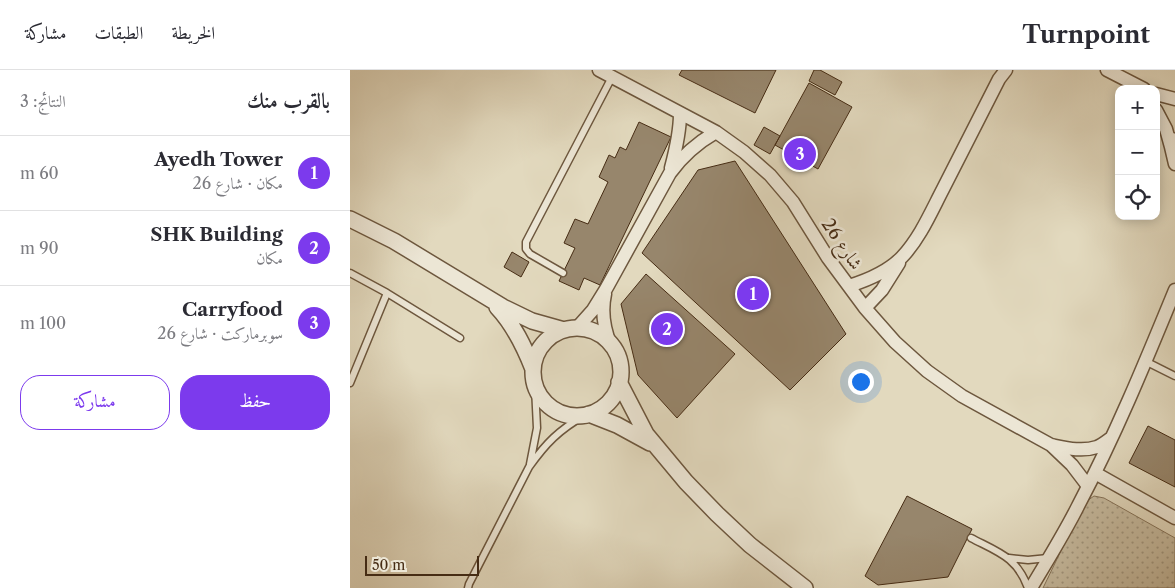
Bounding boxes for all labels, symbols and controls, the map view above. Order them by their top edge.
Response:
text: Turnpoint [1022,20,1150,49]
text: مشاركة [25,22,66,44]
text: الطبقات [94,22,143,44]
text: الخريطة [171,22,215,44]
map controls [1115,85,1160,220]
button: + [1115,85,1160,130]
text: بالقرب منك [247,88,330,113]
text: النتائج: 3 [20,91,66,111]
button: − [1115,130,1160,175]
pin: 3 [784,135,816,173]
text: Ayedh Tower [154,148,283,171]
text: 60 m [20,163,59,183]
text: 1 [310,163,318,183]
text: مكان · شارع 26 [193,173,283,193]
button: locate [1115,175,1160,220]
street label: شارع 26 [814,214,867,276]
text: SHK Building [150,223,283,246]
text: 90 m [20,238,59,258]
text: 2 [309,238,319,258]
text: مكان [256,248,283,268]
pin: 1 [737,275,769,313]
text: Carryfood [182,298,283,321]
pin: 2 [651,310,683,348]
text: 100 m [20,313,66,333]
text: 3 [309,313,319,333]
text: سوبرماركت · شارع 26 [157,323,283,343]
your location [848,369,874,395]
button: مشاركة [20,375,170,430]
button: حفظ [180,375,330,430]
scale bar [365,553,479,576]
text: 50 m [372,556,405,574]

